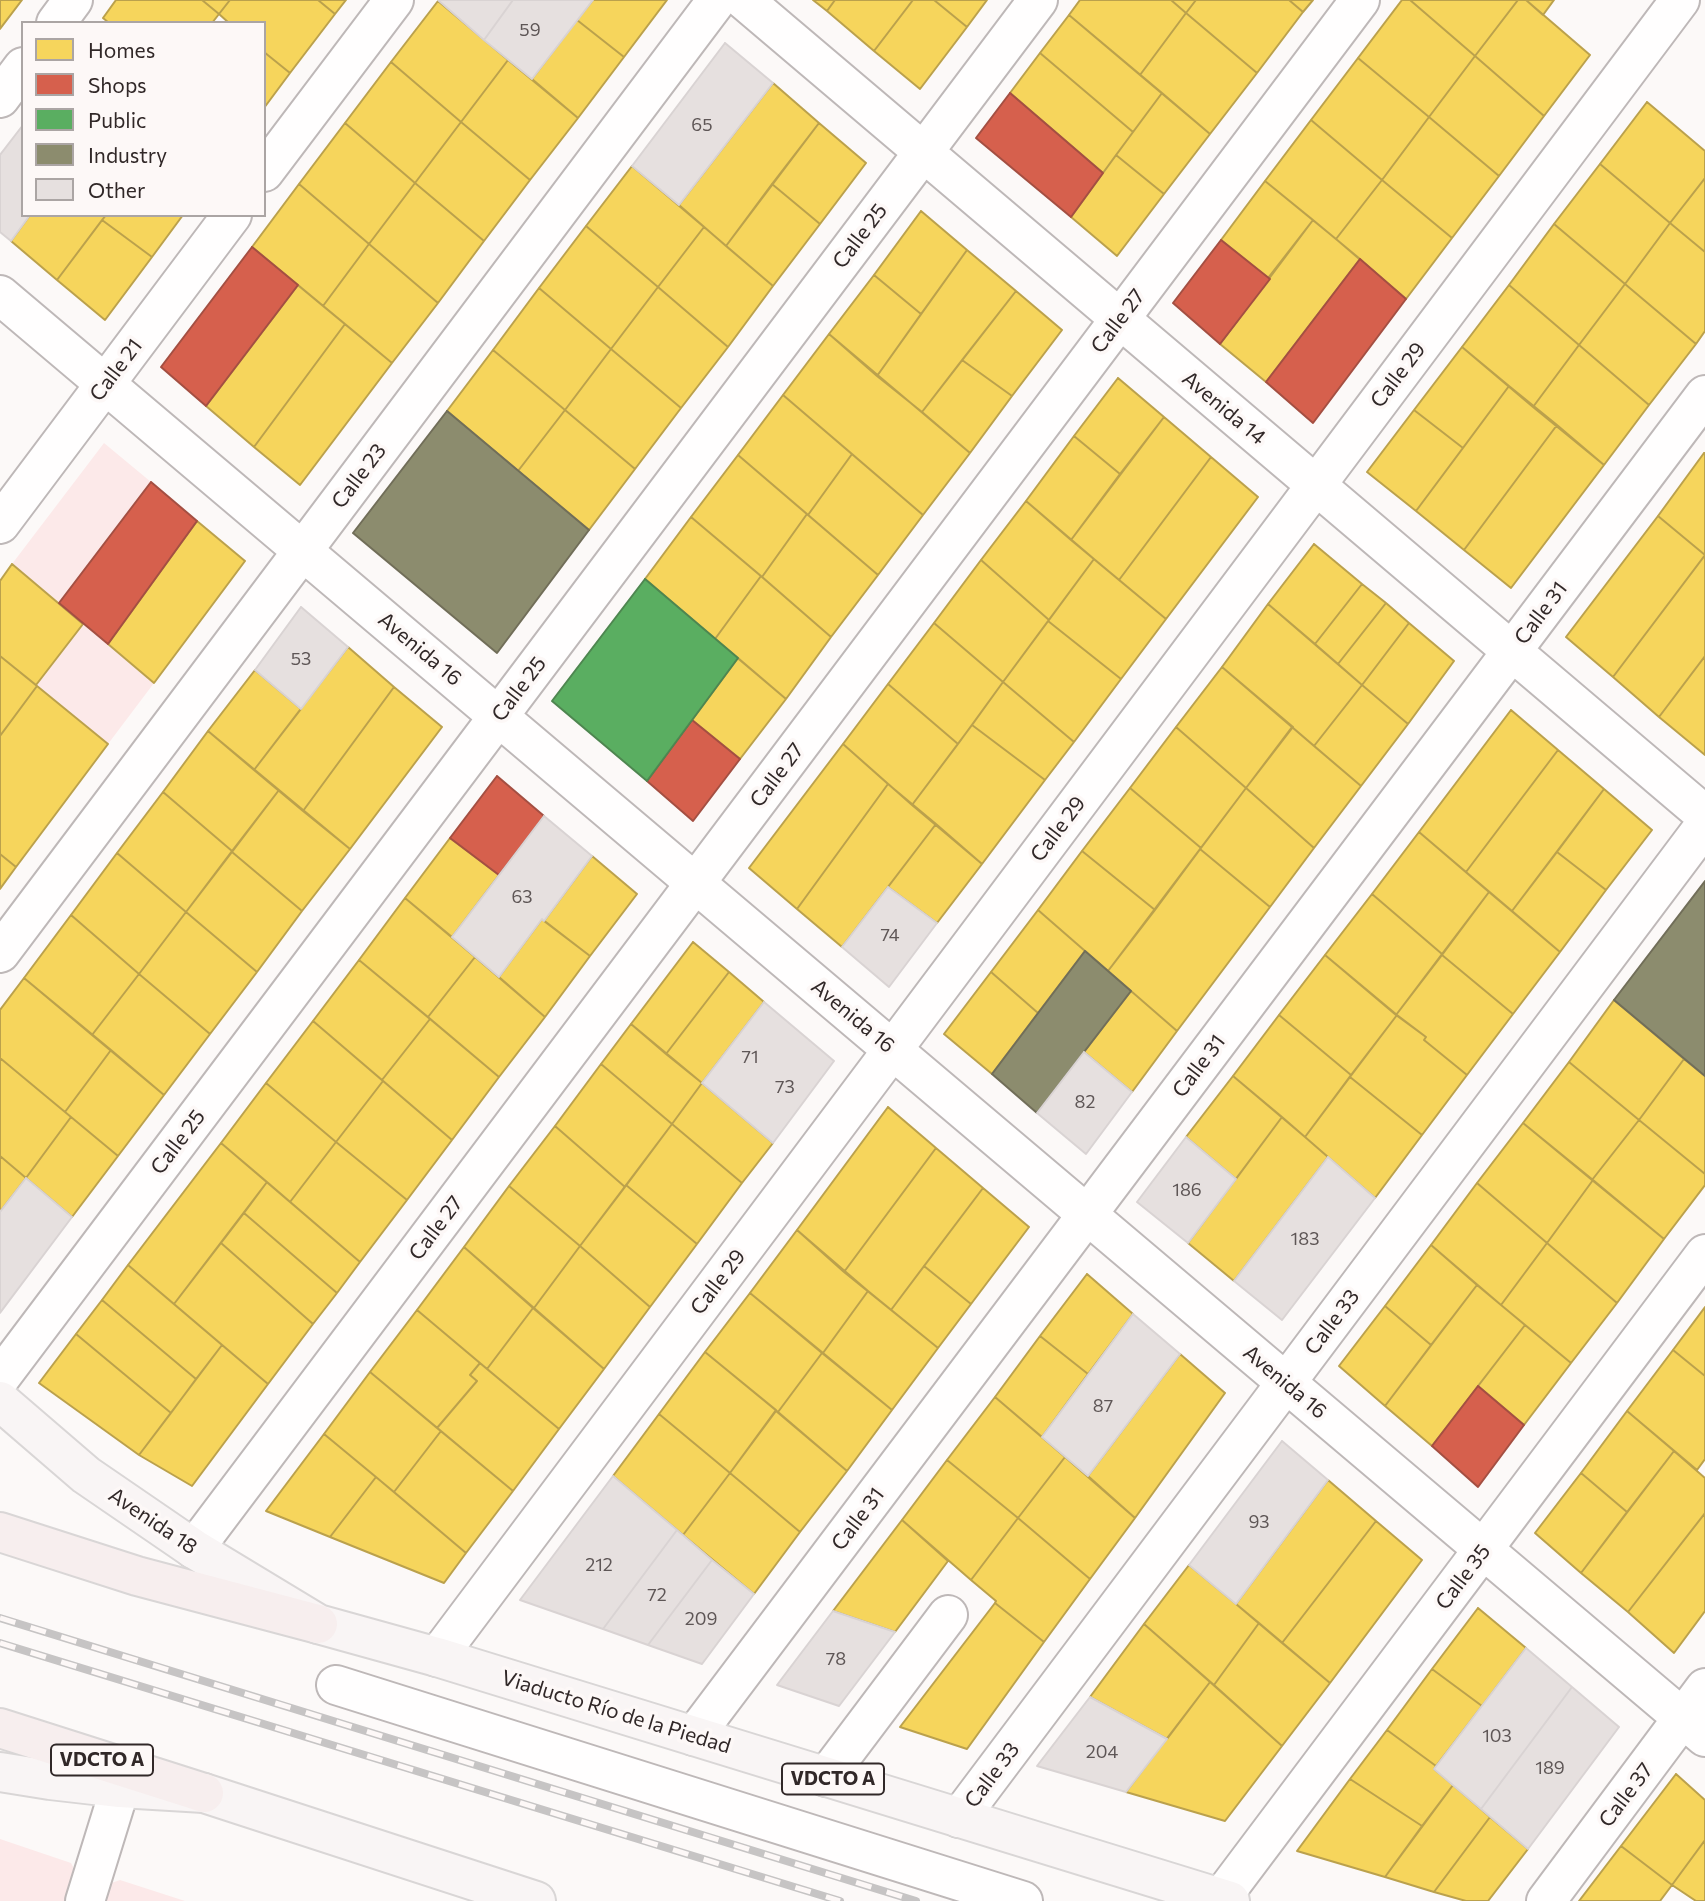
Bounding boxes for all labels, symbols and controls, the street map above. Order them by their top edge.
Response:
house number: 59 [519,19,541,41]
legend [21,21,266,217]
text: Homes [88,37,155,62]
text: Shops [88,72,147,97]
text: Public [88,107,146,132]
house number: 65 [691,114,713,136]
text: Industry [88,142,167,167]
text: Other [88,177,145,202]
street label: Calle 25 [827,199,893,273]
street label: Calle 27 [1086,284,1150,358]
street label: Calle 21 [84,334,148,406]
street label: Calle 29 [1365,337,1431,413]
street label: Avenida 14 [1177,366,1271,450]
street label: Calle 23 [326,439,392,513]
street label: Calle 31 [1509,577,1573,649]
street label: Avenida 16 [373,607,467,691]
house number: 53 [291,648,311,670]
street label: Calle 25 [486,652,552,726]
street label: Calle 27 [745,738,809,812]
street label: Calle 29 [1025,791,1091,867]
house number: 63 [511,886,533,908]
house number: 74 [880,924,900,946]
street label: Avenida 16 [806,974,900,1058]
street label: Calle 31 [1167,1030,1231,1102]
house number: 71 [741,1046,759,1068]
house number: 73 [775,1076,795,1098]
house number: 82 [1075,1091,1095,1113]
street label: Calle 25 [145,1105,211,1179]
house number: 186 [1172,1179,1202,1201]
street label: Calle 27 [404,1191,468,1265]
house number: 183 [1291,1228,1319,1250]
street label: Calle 29 [685,1244,751,1320]
street label: Calle 33 [1299,1284,1365,1360]
street label: Avenida 16 [1238,1340,1332,1424]
house number: 87 [1093,1395,1113,1417]
street label: Avenida 18 [104,1482,202,1560]
street label: Calle 31 [826,1483,890,1555]
house number: 93 [1248,1511,1270,1533]
street label: Calle 35 [1430,1539,1496,1615]
house number: 212 [585,1554,613,1576]
house number: 72 [647,1584,667,1606]
house number: 209 [685,1608,717,1630]
house number: 78 [826,1648,846,1670]
street label: Viaducto Río de la Piedad [498,1665,734,1759]
house number: 103 [1482,1725,1512,1747]
street label: Calle 33 [959,1737,1025,1813]
house number: 204 [1086,1741,1118,1763]
road number: VDCTO A [51,1744,153,1776]
house number: 189 [1535,1757,1565,1779]
street label: Calle 37 [1594,1758,1658,1832]
road number: VDCTO A [782,1764,884,1794]

